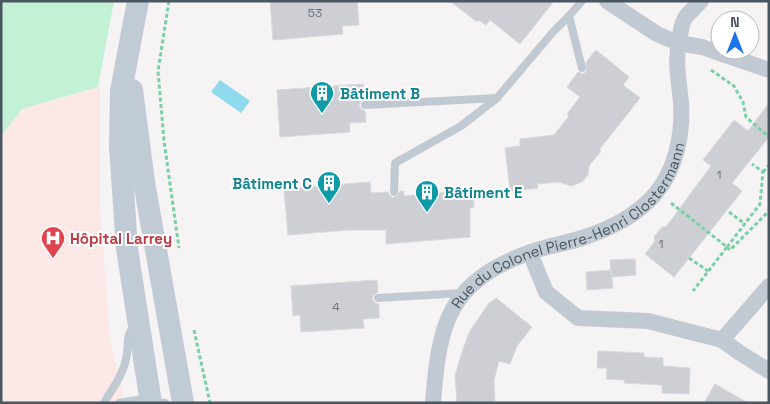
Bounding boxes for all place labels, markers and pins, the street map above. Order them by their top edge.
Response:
building icon: Bâtiment B [309,80,335,114]
place label: Bâtiment B [340,84,420,103]
building icon: Bâtiment C [316,170,342,204]
place label: Bâtiment C [232,174,312,193]
building icon: Bâtiment E [414,179,440,213]
place label: Bâtiment E [444,183,522,202]
hospital icon: Hôpital Larrey [40,225,66,259]
place label: Hôpital Larrey [70,229,172,248]

